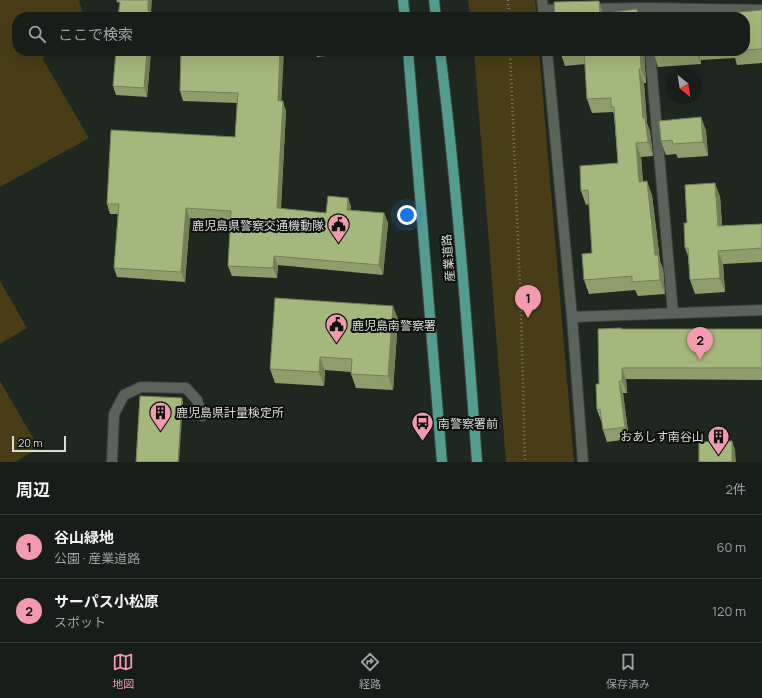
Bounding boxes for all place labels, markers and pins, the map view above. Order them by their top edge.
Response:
public building icon: 鹿児島県警察交通機動隊 [326,212,352,245]
place label: 鹿児島県警察交通機動隊 [192,217,324,234]
pin: 1 [515,285,541,318]
public building icon: 鹿児島南警察署 [324,312,350,345]
place label: 鹿児島南警察署 [352,317,436,334]
pin: 2 [687,327,713,360]
building icon: 鹿児島県計量検定所 [147,399,173,432]
place label: 鹿児島県計量検定所 [176,404,284,421]
bus stop icon: 南警察署前 [410,410,436,443]
place label: 南警察署前 [438,415,498,432]
building icon: おあしす南谷山 [706,423,732,456]
place label: おあしす南谷山 [620,428,704,445]

